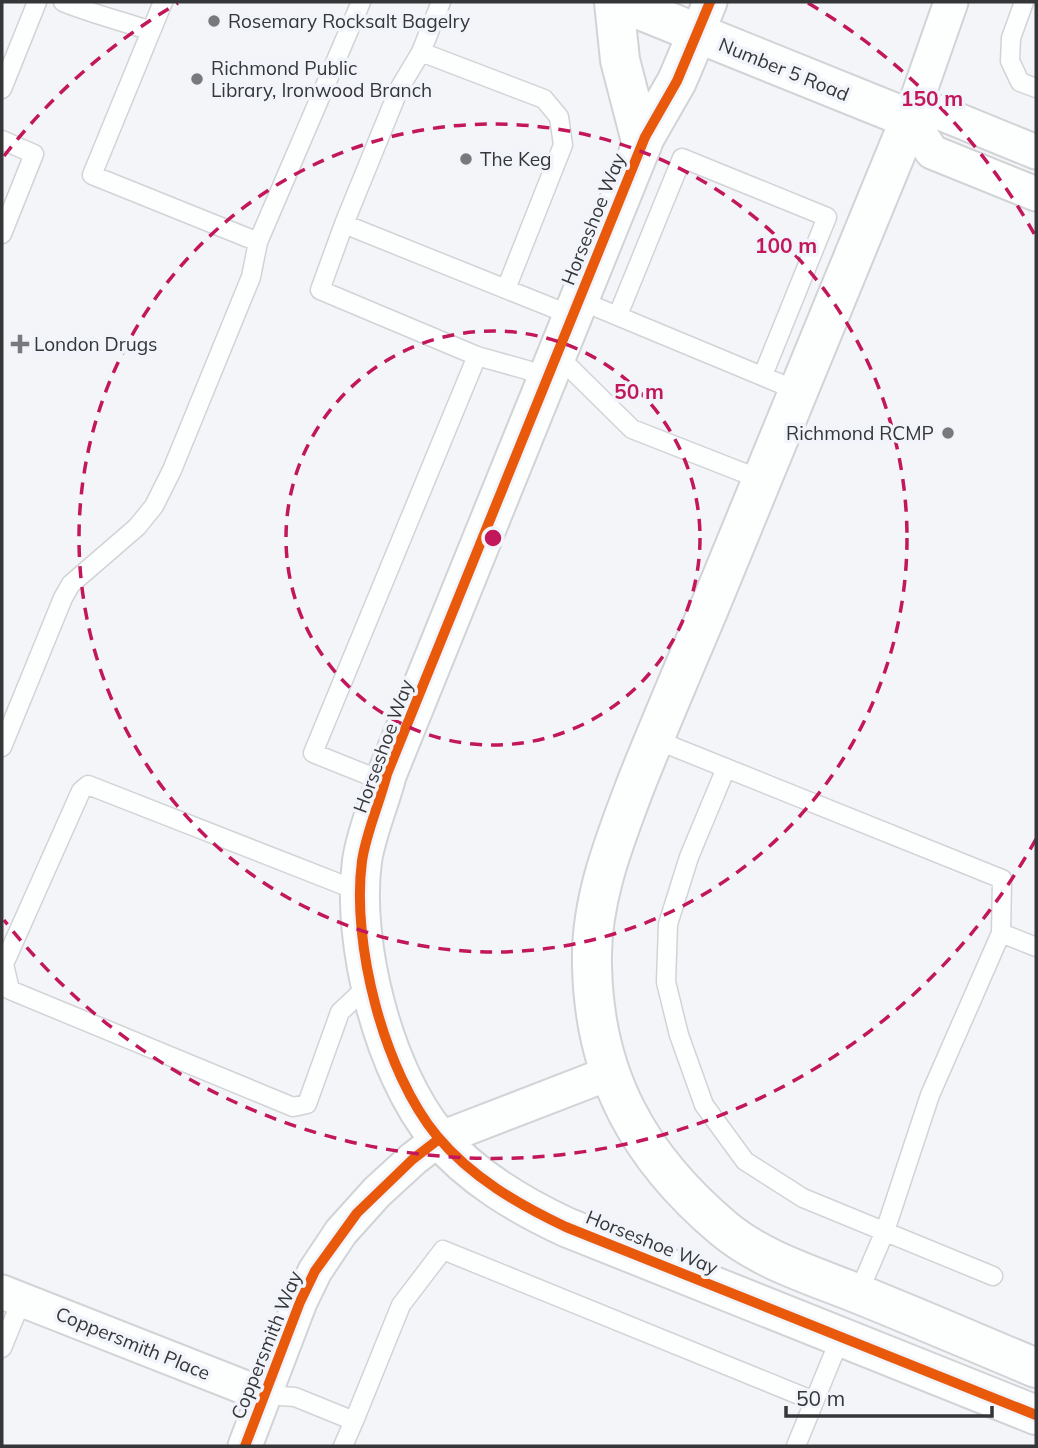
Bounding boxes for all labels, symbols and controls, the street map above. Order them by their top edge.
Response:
place label: Rosemary Rocksalt Bagelry [228,9,470,33]
marker: Rosemary Rocksalt Bagelry [206,13,222,29]
street label: Number 5 Road [715,32,853,106]
place label: Richmond Public Library, Ironwood Branch [211,56,432,102]
marker: Richmond Public Library, Ironwood Branch [189,71,205,87]
text: 150 m [901,85,963,111]
place label: The Keg [480,147,552,171]
street label: Horseshoe Way [556,150,630,288]
marker: The Keg [458,151,474,167]
text: 100 m [755,232,817,258]
place label: London Drugs [34,332,158,356]
marker: London Drugs [12,336,28,352]
text: 50 m [614,378,664,404]
place label: Richmond RCMP [786,421,934,445]
marker: Richmond RCMP [940,425,956,441]
centre of rings [481,526,505,550]
street label: Horseshoe Way [348,676,418,816]
street label: Horseshoe Way [583,1205,721,1279]
street label: Coppersmith Way [225,1267,307,1423]
street label: Coppersmith Place [52,1301,214,1385]
scale bar [786,1374,992,1418]
text: 50 m [796,1385,845,1411]

